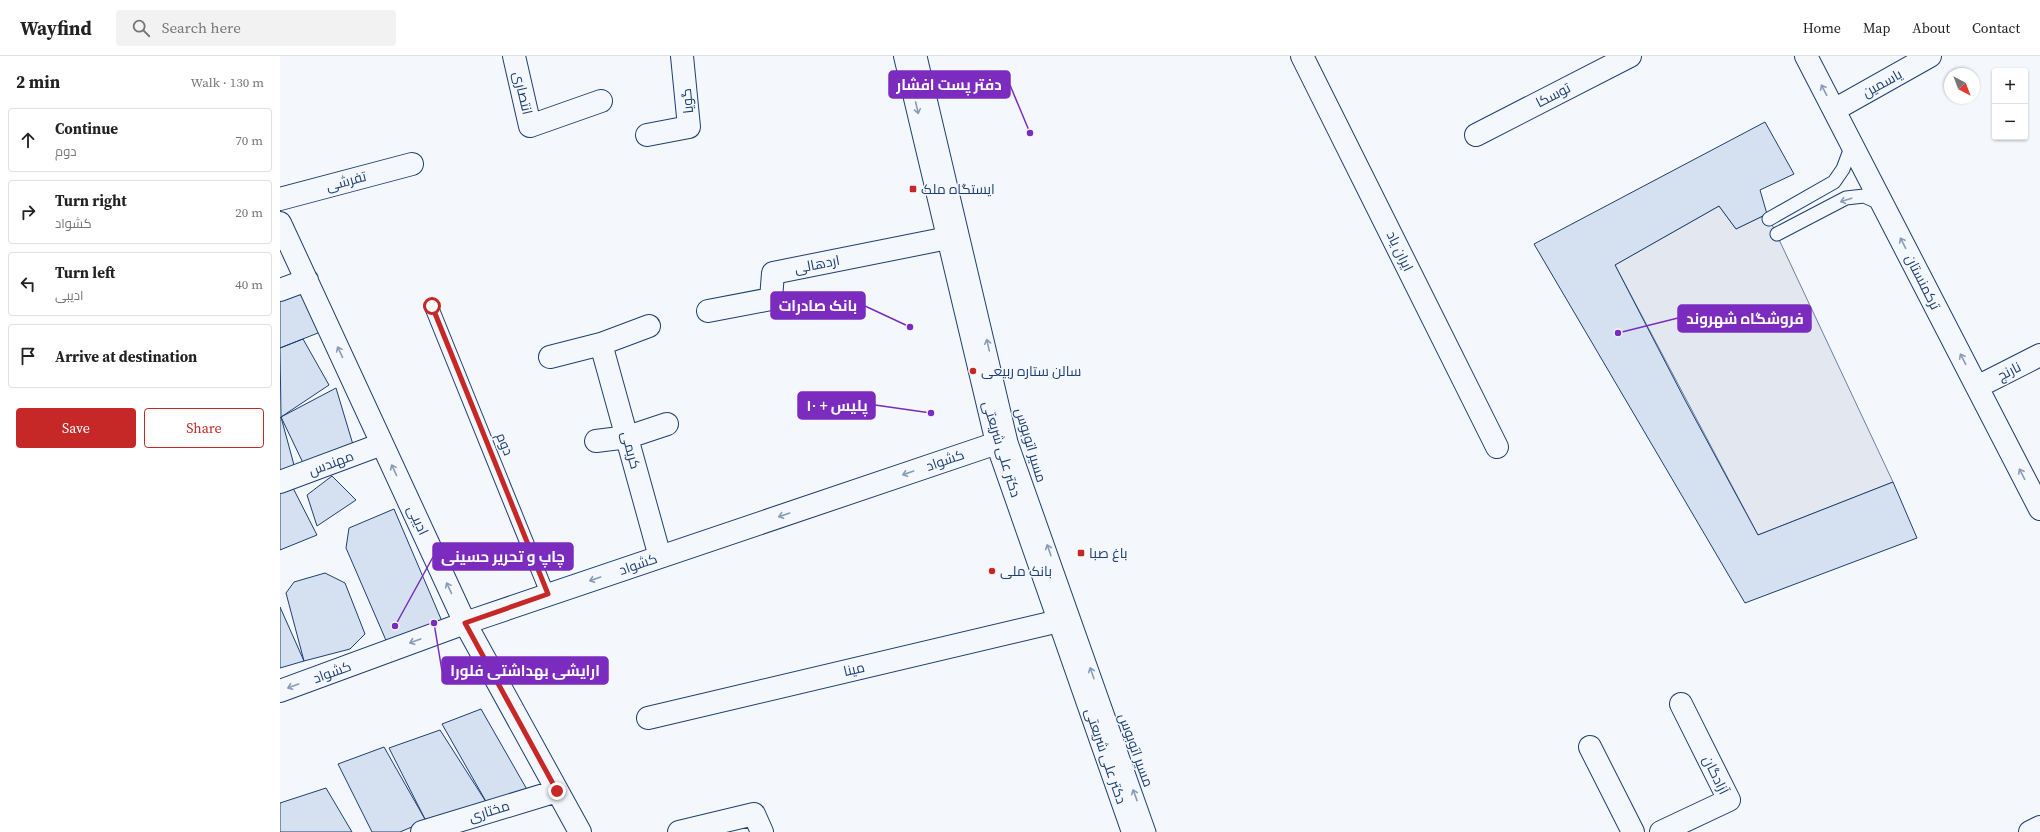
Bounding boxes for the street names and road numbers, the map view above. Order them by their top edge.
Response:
street label: یاسمین [1858,64,1906,102]
street label: انتصاری [508,69,538,117]
street label: توسکا [1532,78,1574,112]
street label: گویا [676,87,698,115]
street label: تفرشی [324,166,369,196]
street label: ایران یاد [1382,227,1418,275]
street label: اردهالی [793,250,841,278]
street label: ترکمنستان [1900,251,1946,313]
street label: نارنج [1994,357,2024,385]
street label: دکتر علی شریعتی [978,398,1026,500]
street label: مسیر اتوبوس [1010,405,1052,485]
street label: کریمی [616,429,646,471]
street label: دوم [491,430,519,458]
street label: کشواد [923,444,967,476]
street label: مهندس [306,446,356,480]
street label: ادیبی [402,502,434,538]
street label: کشواد [616,548,660,580]
street label: کشواد [310,656,354,688]
street label: مینا [841,657,867,681]
street label: دکتر علی شریعتی [1080,705,1132,807]
street label: مسیر اتوبوس [1113,710,1159,790]
street label: آزادگان [1698,752,1734,798]
street label: مختاری [466,795,512,827]

